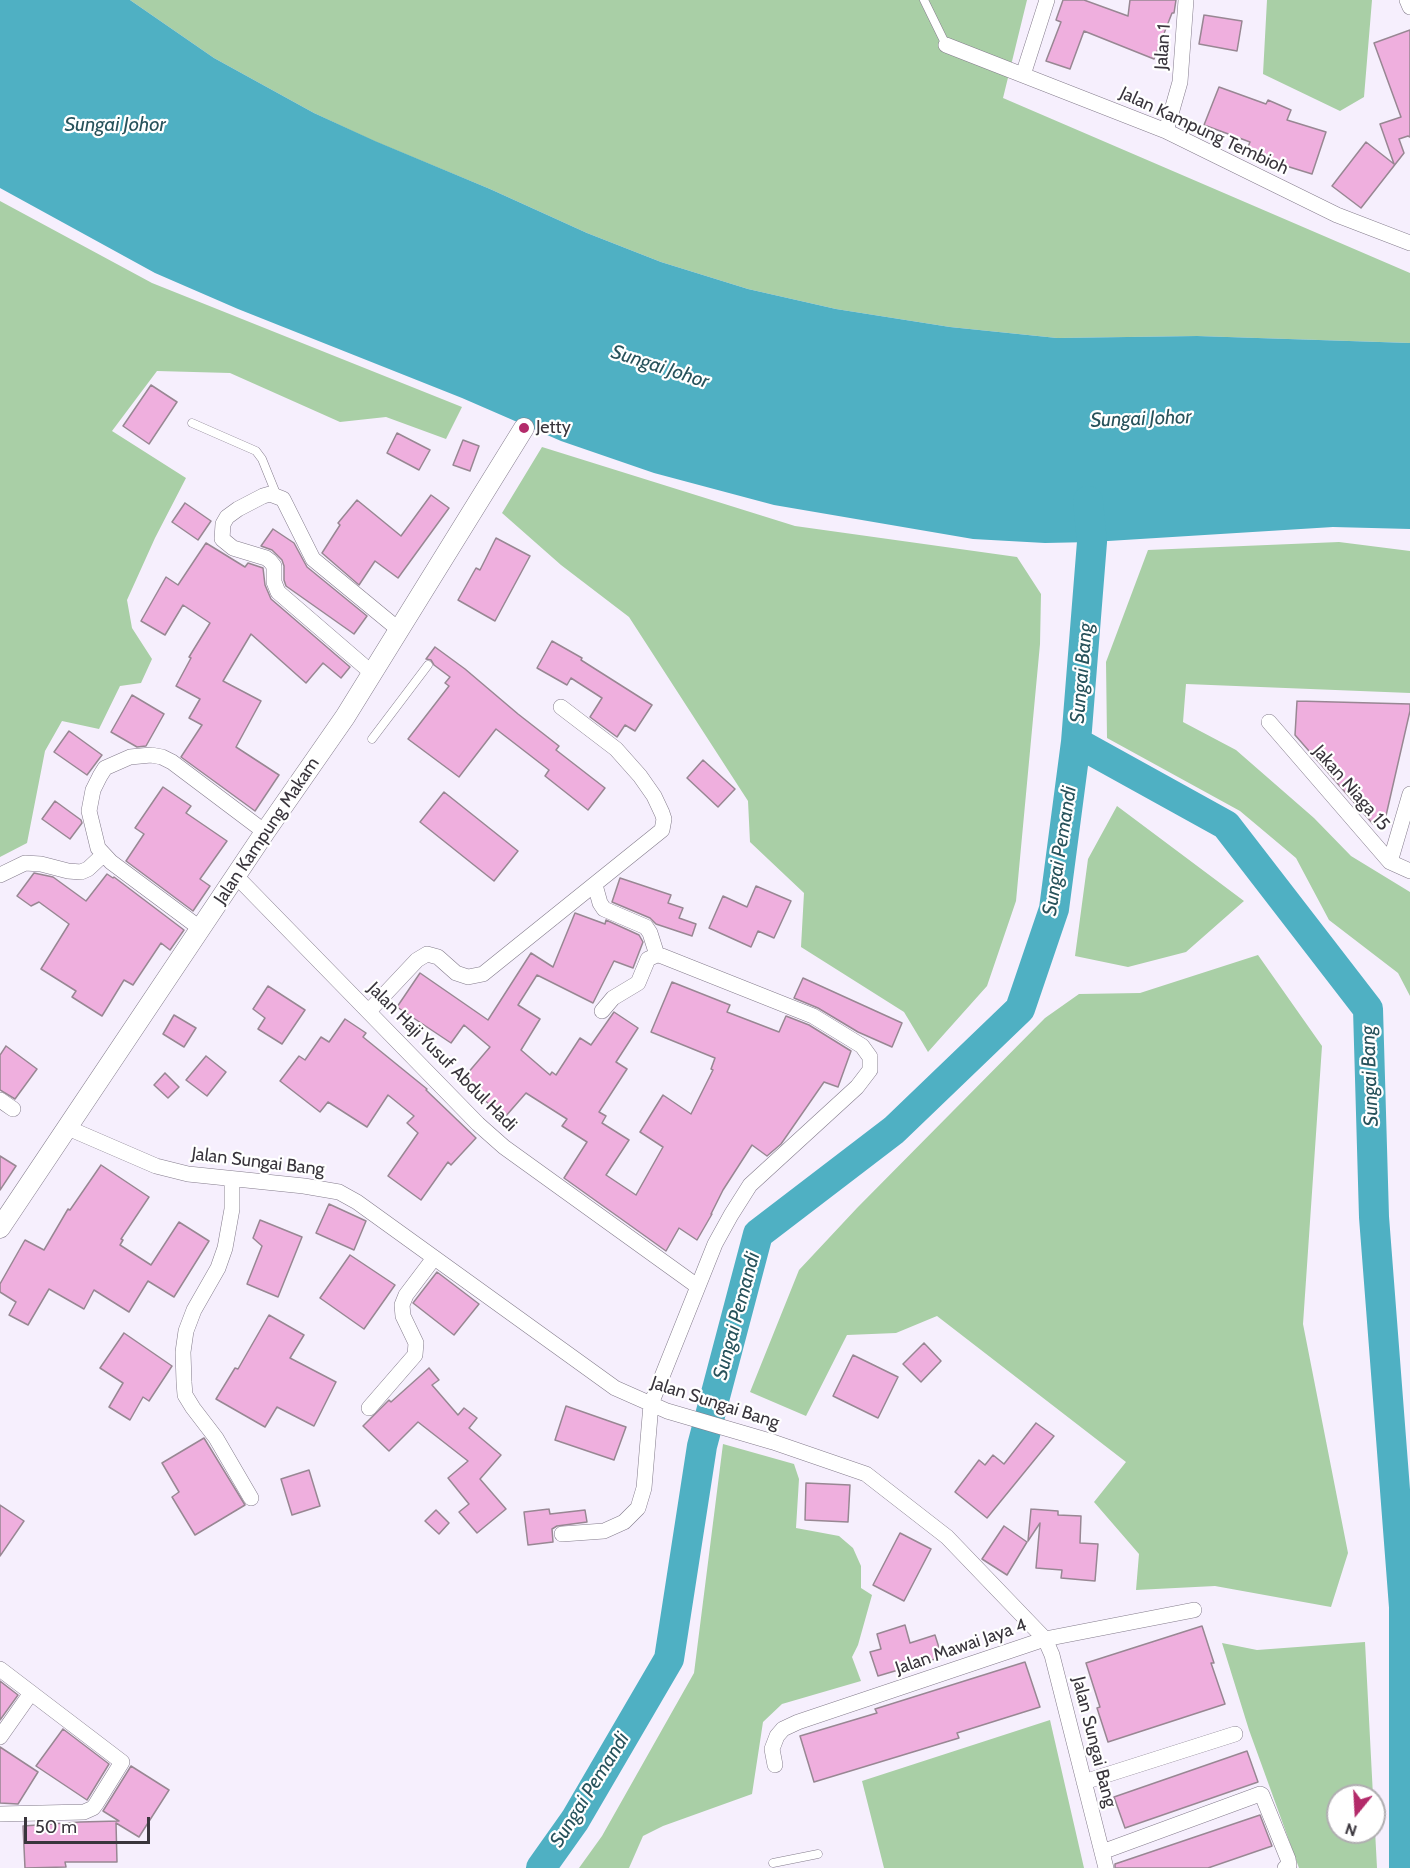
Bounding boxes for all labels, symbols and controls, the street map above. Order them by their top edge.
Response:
street label: Jalan 1 [1151,23,1175,71]
street label: Jalan Kampung Tembioh [1116,82,1292,180]
water label: Sungai Johor [64,113,166,137]
water label: Sungai Johor [608,340,712,394]
water label: Sungai Johor [1090,405,1192,433]
place label: Jetty [536,417,571,439]
marker: Jetty [517,421,531,435]
water label: Sungai Bang [1066,622,1098,724]
street label: Jakan Niaga 15 [1308,741,1394,835]
street label: Jalan Kampung Makam [210,753,324,909]
water label: Sungai Pemandi [1038,785,1082,917]
street label: Jalan Haji Yusuf Abdul Hadi [363,978,521,1136]
water label: Sungai Bang [1356,1025,1384,1127]
street label: Jalan Sungai Bang [190,1143,326,1181]
water label: Sungai Pemandi [708,1250,766,1382]
street label: Jalan Sungai Bang [648,1372,782,1434]
street label: Jalan Mawai Jaya 4 [893,1614,1029,1680]
street label: Jalan Sungai Bang [1067,1674,1121,1810]
water label: Sungai Pemandi [545,1728,635,1852]
north arrow [1326,1784,1386,1844]
scale bar [27,1805,153,1843]
text: 50 m [35,1816,77,1838]
text: N [1343,1819,1359,1840]

